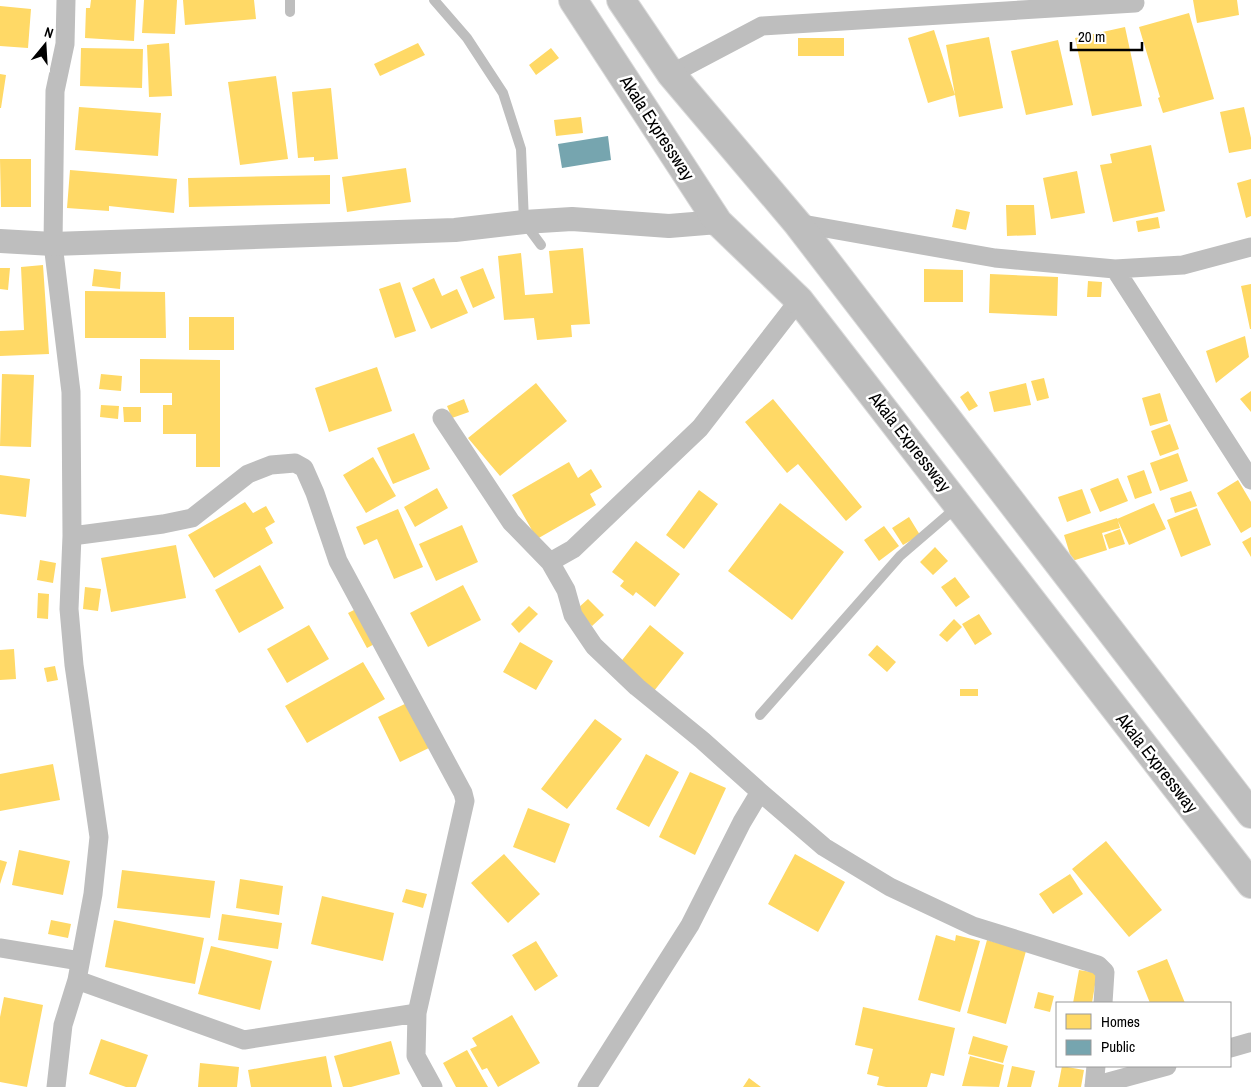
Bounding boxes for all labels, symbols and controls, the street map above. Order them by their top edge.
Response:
north arrow [20,20,70,70]
scale bar [1071,20,1142,52]
text: N [42,23,56,42]
text: 20 m [1078,26,1105,47]
street label: Akala Expressway [614,70,701,186]
street label: Akala Expressway [863,386,958,497]
street label: Akala Expressway [1110,707,1205,818]
legend [1056,1002,1231,1067]
text: Homes [1101,1011,1140,1032]
text: Public [1101,1036,1135,1057]

